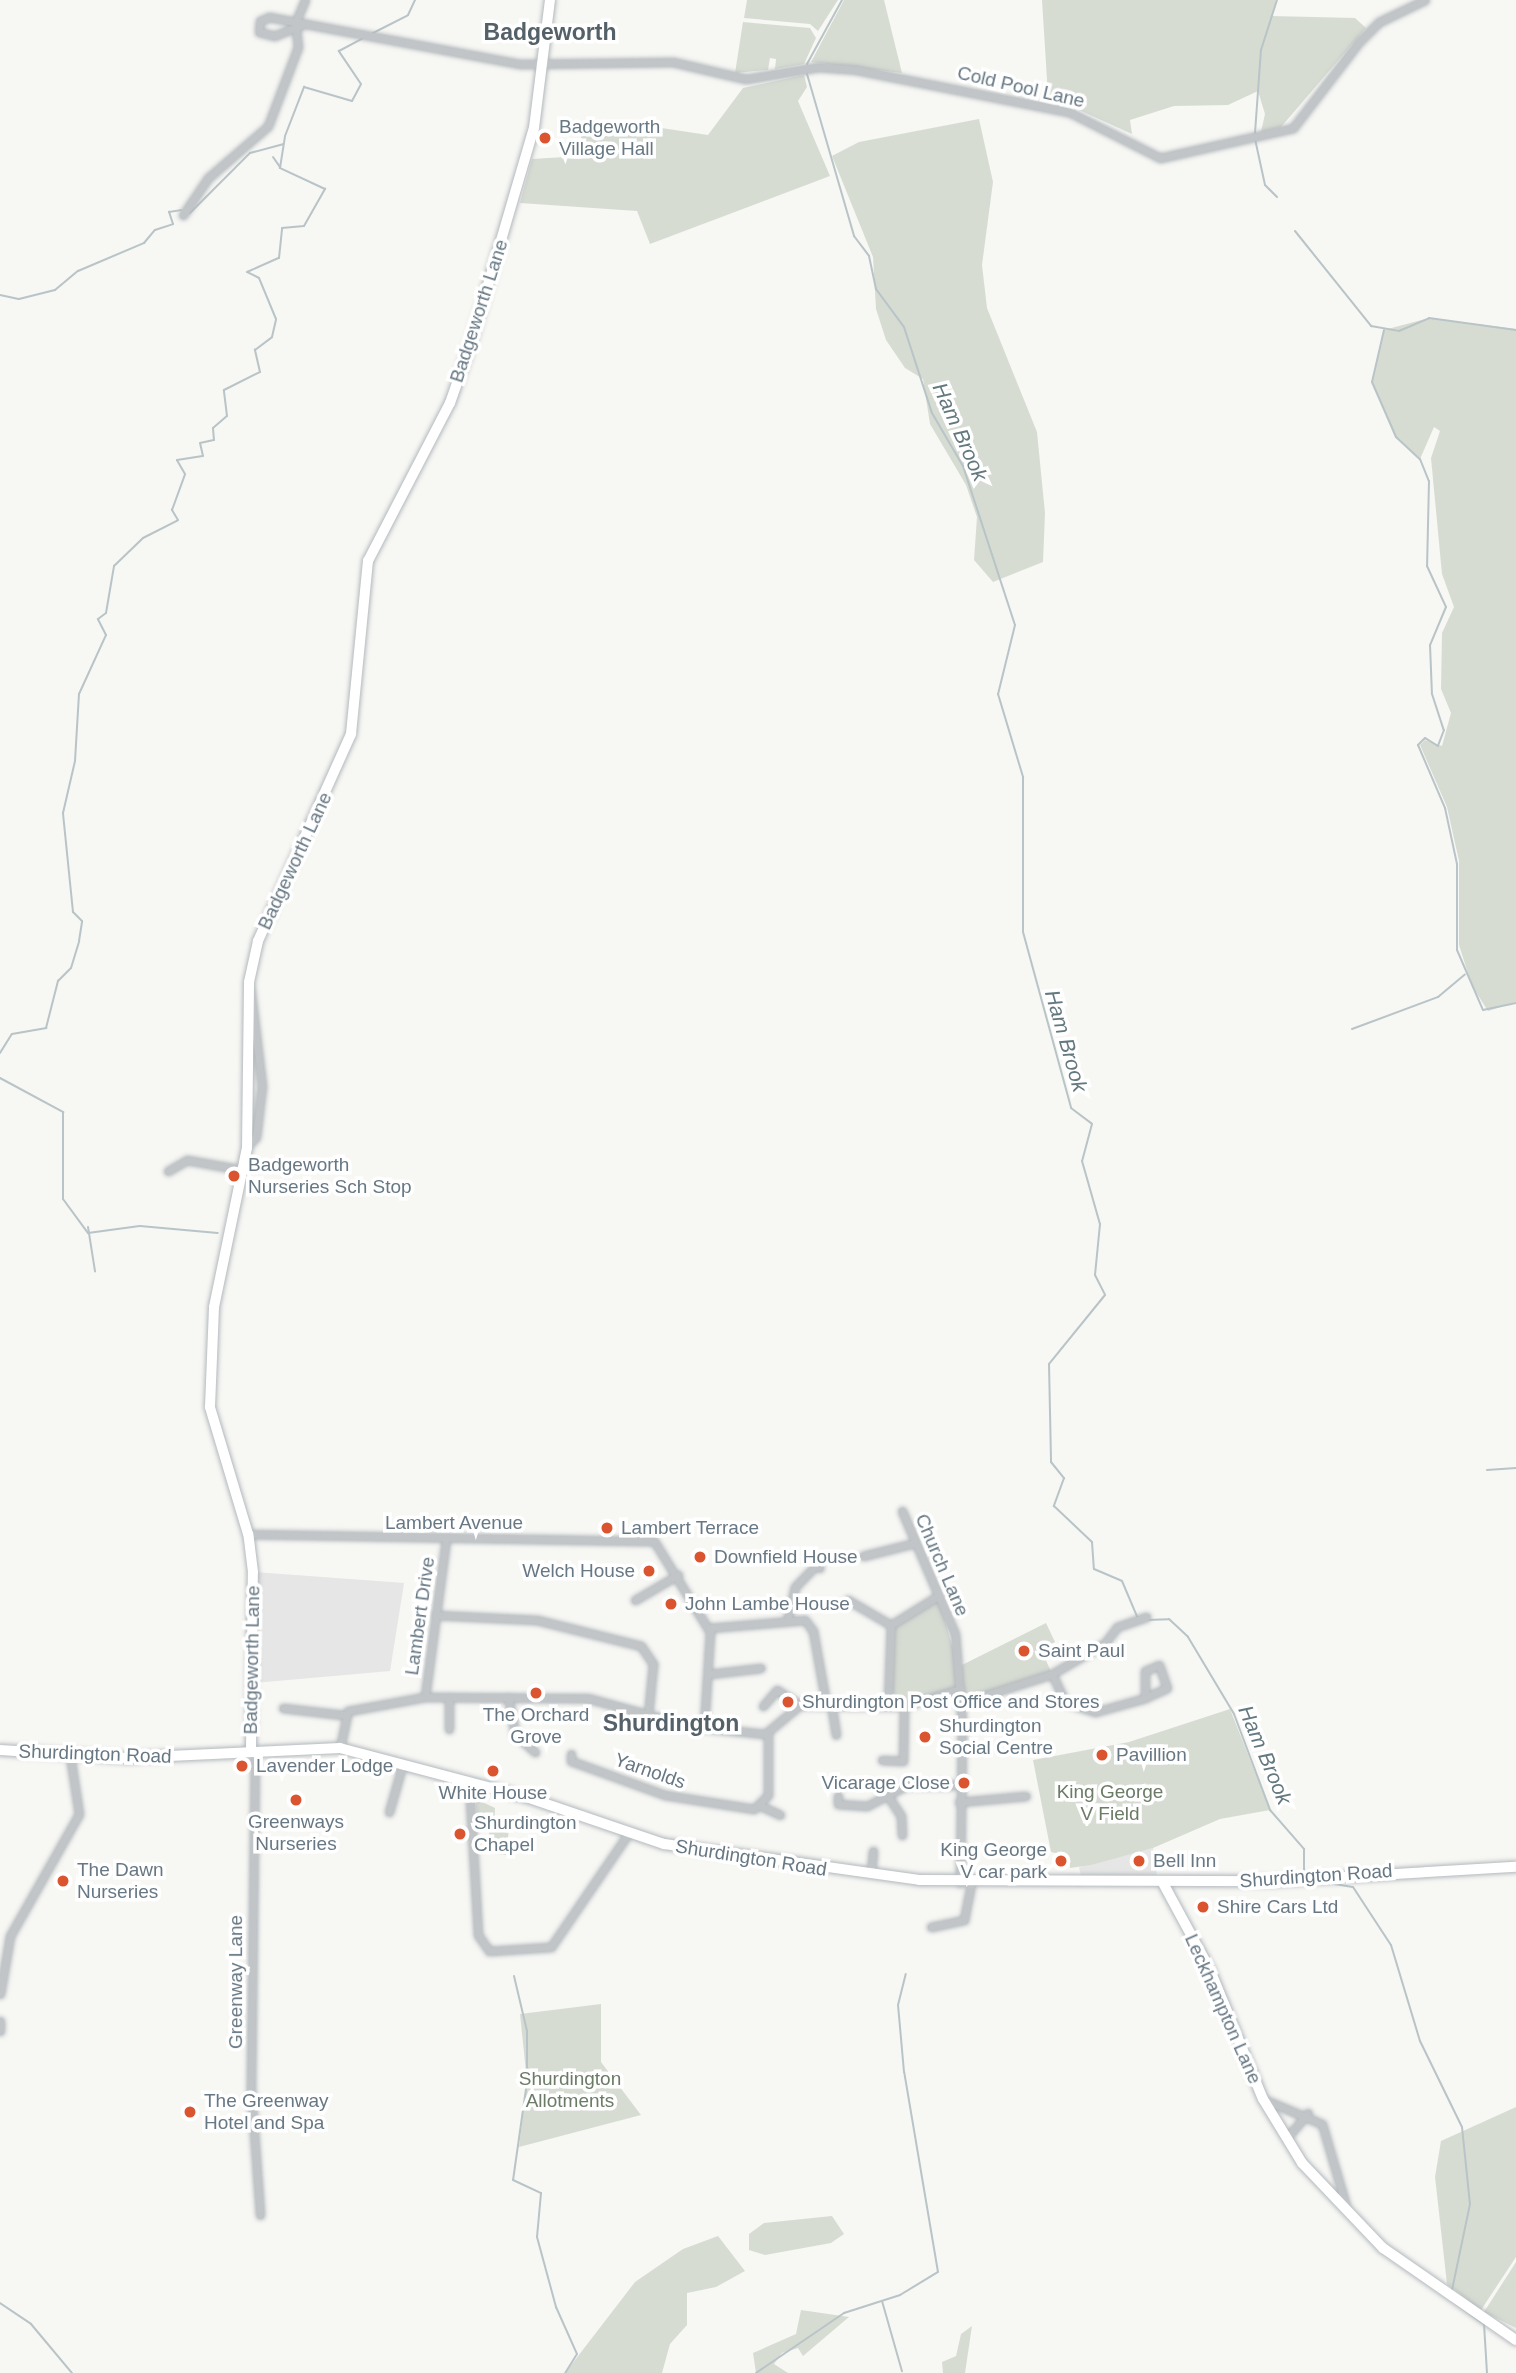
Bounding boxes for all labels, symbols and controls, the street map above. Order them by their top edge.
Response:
district label: Badgeworth [484,18,616,46]
street label: Cold Pool Lane [955,61,1087,113]
place label: Badgeworth Village Hall [559,116,660,160]
marker: Badgeworth Village Hall [537,130,553,146]
street label: Badgeworth Lane [445,237,513,385]
water label: Ham Brook [927,379,993,485]
street label: Badgeworth Lane [253,789,337,933]
water label: Ham Brook [1039,987,1093,1095]
place label: Badgeworth Nurseries Sch Stop [248,1154,412,1198]
marker: Badgeworth Nurseries Sch Stop [226,1168,242,1184]
street label: Church Lane [910,1510,974,1620]
street label: Lambert Avenue [384,1512,524,1534]
place label: Lambert Terrace [621,1517,759,1539]
marker: Lambert Terrace [599,1520,615,1536]
place label: Downfield House [714,1546,858,1568]
marker: Downfield House [692,1549,708,1565]
street label: Lambert Drive [400,1555,440,1677]
place label: Welch House [522,1560,635,1582]
marker: Welch House [641,1563,657,1579]
street label: Badgeworth Lane [239,1585,265,1735]
place label: John Lambe House [685,1593,850,1615]
marker: John Lambe House [663,1596,679,1612]
place label: Saint Paul [1038,1640,1125,1662]
marker: Saint Paul [1016,1643,1032,1659]
marker: The Orchard Grove [528,1685,544,1701]
place label: Shurdington Post Office and Stores [802,1691,1099,1713]
marker: Shurdington Post Office and Stores [780,1694,796,1710]
water label: Ham Brook [1233,1702,1297,1808]
place label: The Orchard Grove [483,1704,589,1748]
district label: Shurdington [603,1709,739,1737]
place label: Shurdington Social Centre [939,1715,1053,1759]
marker: Shurdington Social Centre [917,1729,933,1745]
street label: Shurdington Road [18,1740,172,1768]
place label: Pavillion [1116,1744,1187,1766]
marker: Pavillion [1094,1747,1110,1763]
street label: Yarnolds [612,1748,688,1794]
place label: Lavender Lodge [256,1755,393,1777]
marker: Lavender Lodge [234,1758,250,1774]
marker: White House [485,1763,501,1779]
place label: Vicarage Close [821,1772,950,1794]
marker: Vicarage Close [956,1775,972,1791]
park label: King George V Field [1057,1781,1163,1825]
place label: White House [439,1782,547,1804]
marker: Greenways Nurseries [288,1792,304,1808]
place label: Greenways Nurseries [248,1811,344,1855]
place label: Shurdington Chapel [474,1812,576,1856]
marker: Shurdington Chapel [452,1826,468,1842]
street label: Shurdington Road [674,1835,828,1881]
place label: King George V car park [940,1839,1047,1883]
place label: Bell Inn [1153,1850,1216,1872]
marker: King George V car park [1053,1853,1069,1869]
marker: Bell Inn [1131,1853,1147,1869]
place label: The Dawn Nurseries [77,1859,164,1903]
street label: Shurdington Road [1239,1859,1393,1893]
marker: The Dawn Nurseries [55,1873,71,1889]
place label: Shire Cars Ltd [1217,1896,1338,1918]
marker: Shire Cars Ltd [1195,1899,1211,1915]
street label: Greenway Lane [225,1915,247,2049]
street label: Leckhampton Lane [1180,1931,1266,2087]
park label: Shurdington Allotments [519,2068,621,2112]
place label: The Greenway Hotel and Spa [204,2090,329,2134]
marker: The Greenway Hotel and Spa [182,2104,198,2120]

